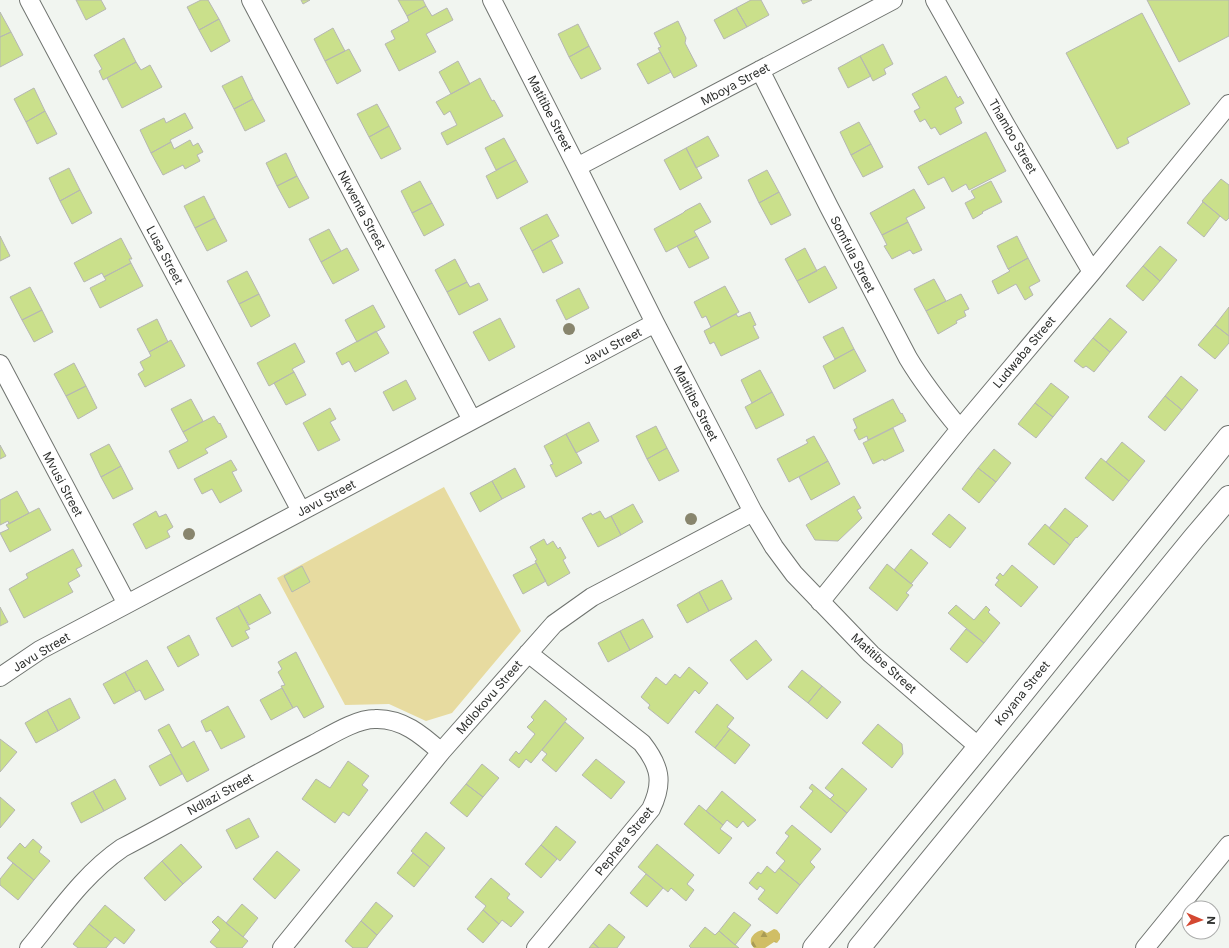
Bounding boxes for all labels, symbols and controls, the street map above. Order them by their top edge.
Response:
street label: Mboya Street [698,60,772,108]
street label: Matitibe Street [525,73,576,153]
street label: Thambo Street [986,96,1040,176]
street label: Nkwenta Street [335,168,389,252]
street label: Somfula Street [827,213,879,295]
street label: Lusa Street [143,223,187,287]
street label: Ludwaba Street [990,313,1058,391]
street label: Javu Street [580,324,644,368]
street label: Matitibe Street [671,363,722,443]
street label: Mvusi Street [40,449,86,519]
street label: Javu Street [294,476,358,520]
street label: Javu Street [9,629,73,675]
street label: Matitibe Street [848,630,920,696]
street label: Mdlokovu Street [453,657,525,737]
street label: Koyana Street [991,658,1053,728]
street label: Ndlazi Street [185,770,256,818]
street label: Pepheta Street [592,804,656,878]
north arrow [1181,900,1221,940]
text: N [1204,916,1218,925]

